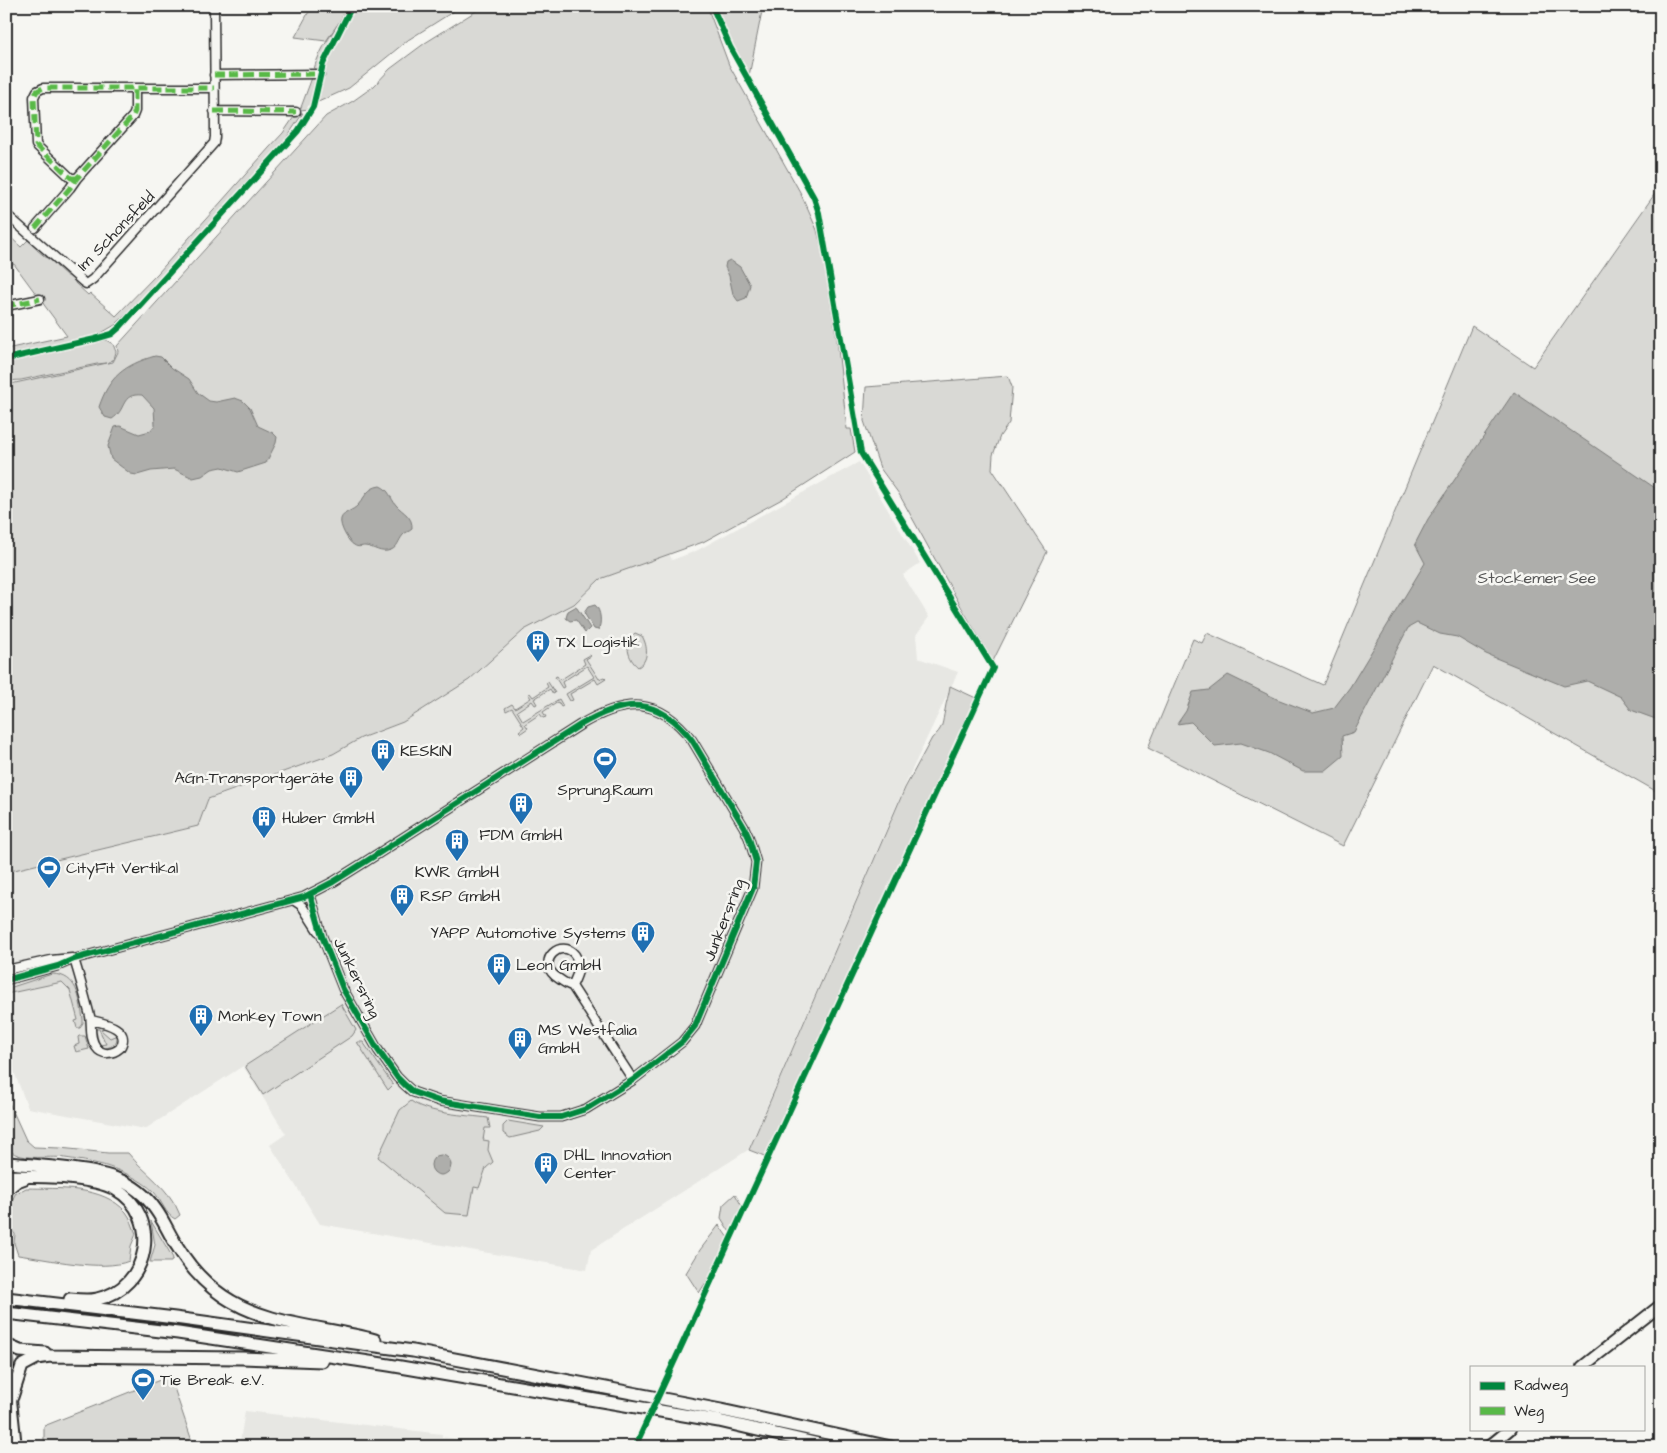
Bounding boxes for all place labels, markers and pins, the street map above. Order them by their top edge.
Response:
building icon: TX Logistik [525,629,551,663]
place label: TX Logistik [556,631,640,654]
building icon: KESKIN [370,738,396,772]
place label: KESKIN [400,740,452,762]
sports icon: Sprung.Raum [592,746,618,780]
building icon: AGn-Transportgeräte [338,765,364,799]
place label: AGn-Transportgeräte [175,767,334,790]
place label: Sprung.Raum [558,779,653,802]
building icon: FDM GmbH [508,791,534,825]
building icon: Huber GmbH [251,805,277,839]
place label: Huber GmbH [282,807,375,829]
place label: FDM GmbH [479,824,563,846]
building icon: KWR GmbH [444,828,470,862]
sports icon: CityFit Vertikal [36,855,62,889]
place label: CityFit Vertikal [66,857,178,880]
place label: KWR GmbH [415,861,500,883]
building icon: RSP GmbH [389,883,415,917]
place label: RSP GmbH [420,885,501,907]
building icon: YAPP Automotive Systems [630,920,656,954]
place label: YAPP Automotive Systems [430,922,626,945]
building icon: Leon GmbH [486,952,512,986]
place label: Leon GmbH [516,954,602,976]
building icon: Monkey Town [188,1003,214,1037]
place label: Monkey Town [218,1005,322,1028]
place label: MS Westfalia GmbH [538,1019,637,1059]
building icon: MS Westfalia GmbH [507,1026,533,1060]
place label: DHL Innovation Center [564,1144,671,1184]
building icon: DHL Innovation Center [533,1151,559,1185]
sports icon: Tie Break e.V. [130,1367,156,1401]
place label: Tie Break e.V. [160,1369,264,1391]

